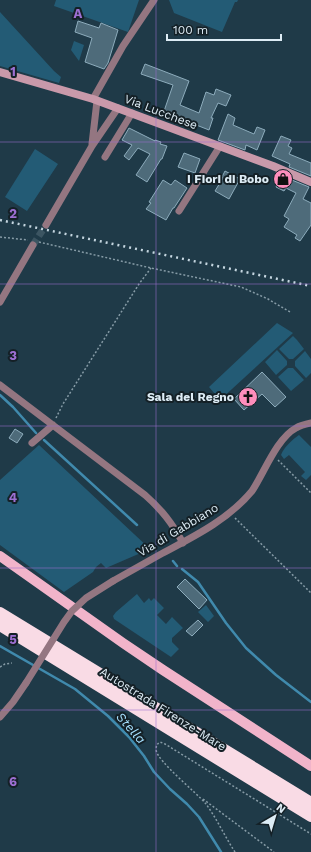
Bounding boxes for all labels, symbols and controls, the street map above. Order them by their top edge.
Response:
text: A [74,6,83,21]
scale bar [167,16,281,42]
text: 100 m [173,23,208,37]
text: 1 [10,64,16,79]
street label: Via Lucchese [123,92,200,132]
shop icon: I Fiori di Bobo [272,168,294,190]
place label: I Fiori di Bobo [187,172,269,186]
text: 2 [9,206,17,221]
text: 3 [9,348,17,363]
church icon: Sala del Regno [237,386,259,408]
place label: Sala del Regno [147,390,234,404]
text: 4 [9,490,18,505]
street label: Via di Gabbiano [135,500,221,560]
text: 5 [9,632,17,647]
street label: Autostrada Firenze-Mare [97,664,229,754]
water label: Stella [113,709,149,747]
text: 6 [9,774,17,789]
north arrow [255,796,295,836]
text: N [274,801,288,816]

